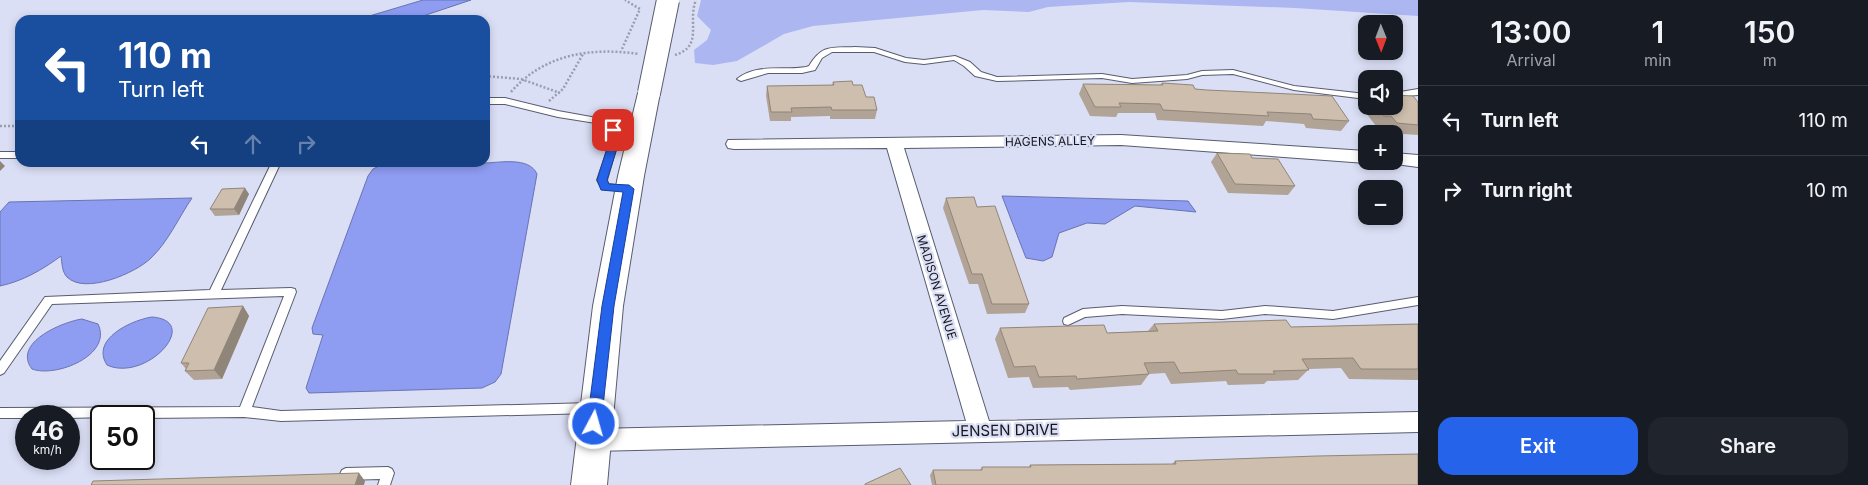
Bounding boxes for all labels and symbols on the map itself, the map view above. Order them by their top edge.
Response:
north arrow [1358,15,1402,60]
pin [592,109,634,151]
street label: HAGENS ALLEY [1005,133,1095,149]
street label: MADISON AVENUE [914,233,960,341]
position arrow [567,397,619,449]
speed limit sign: 50 [90,405,155,470]
street label: JENSEN DRIVE [951,420,1059,440]

